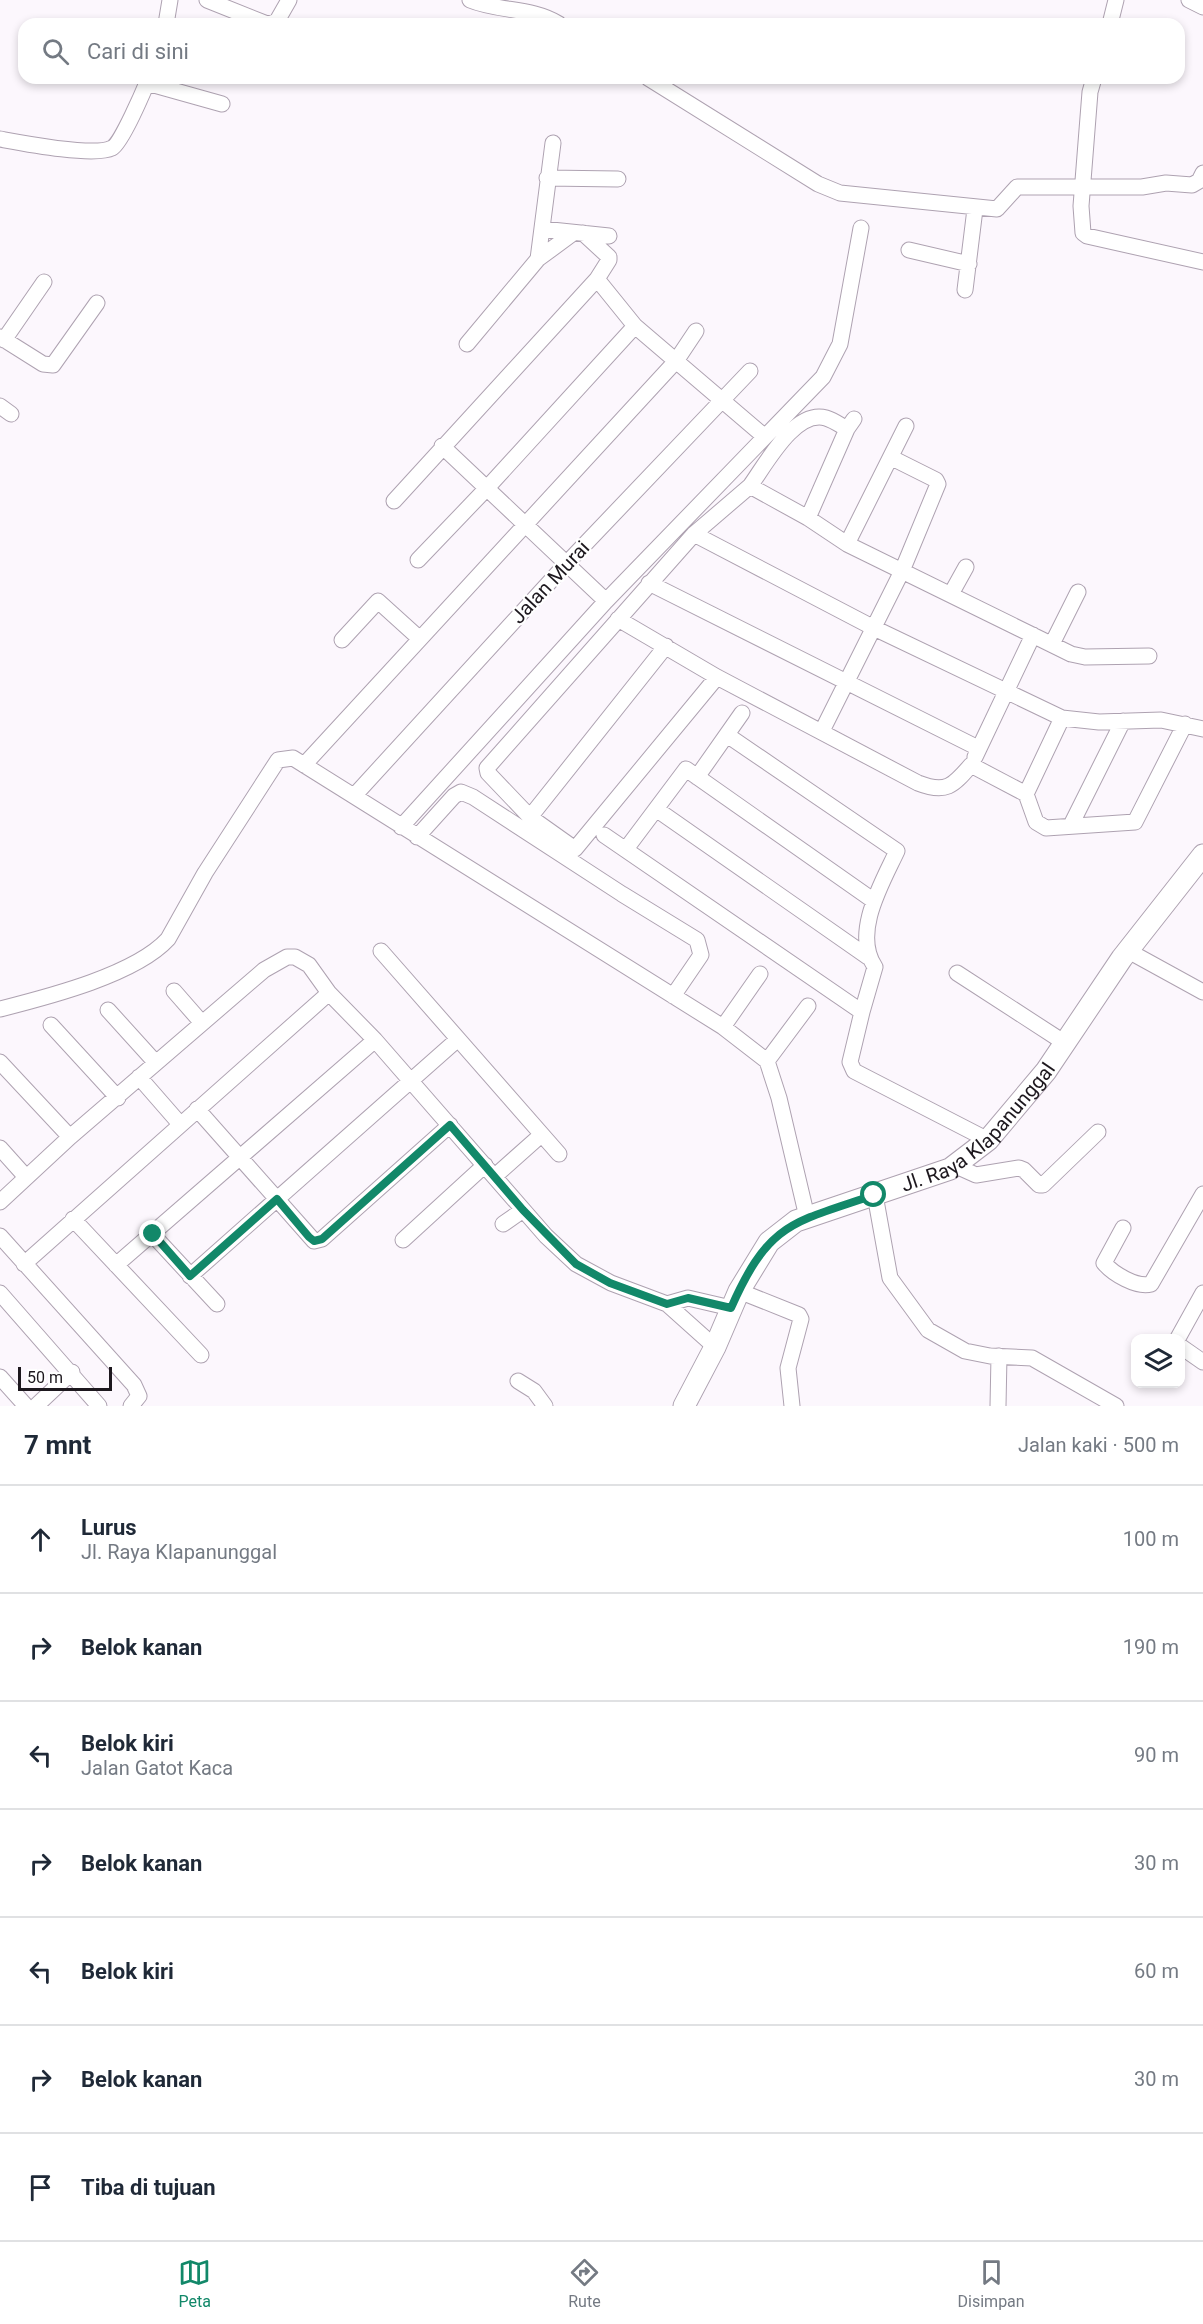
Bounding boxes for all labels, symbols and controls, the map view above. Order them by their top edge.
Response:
search box [18,18,1185,84]
icon: search [39,35,72,68]
text: Cari di sini [87,39,189,64]
street label: Jalan Murai [506,536,594,628]
street label: Jl. Raya Klapanunggal [898,1058,1060,1197]
route start [860,1181,886,1207]
route end [139,1220,165,1246]
map controls [1131,1334,1185,1388]
button: layers [1131,1334,1185,1388]
scale bar [18,1364,112,1392]
text: 50 m [27,1368,63,1387]
text: 7 mnt [24,1430,91,1460]
text: Jalan kaki · 500 m [1018,1433,1179,1457]
text: Lurus [81,1515,137,1540]
icon: ahead [24,1523,57,1556]
text: 100 m [1123,1527,1179,1551]
text: Jl. Raya Klapanunggal [81,1540,277,1564]
icon: right [24,1631,57,1664]
text: Belok kanan [81,1635,202,1660]
text: 190 m [1123,1635,1179,1659]
text: Belok kiri [81,1731,174,1756]
icon: left [24,1739,57,1772]
text: 90 m [1134,1743,1179,1767]
text: Jalan Gatot Kaca [81,1756,233,1780]
icon: right [24,1847,57,1880]
text: Belok kanan [81,1851,202,1876]
text: 30 m [1134,1851,1179,1875]
icon: left [24,1955,57,1988]
text: Belok kiri [81,1959,174,1984]
text: 60 m [1134,1959,1179,1983]
icon: right [24,2063,57,2096]
text: Belok kanan [81,2067,202,2092]
text: 30 m [1134,2067,1179,2091]
icon: arrive [24,2171,57,2204]
text: Tiba di tujuan [81,2175,216,2200]
tab: Peta [178,2256,211,2311]
tab: Rute [568,2256,601,2311]
tab: Disimpan [958,2256,1025,2311]

